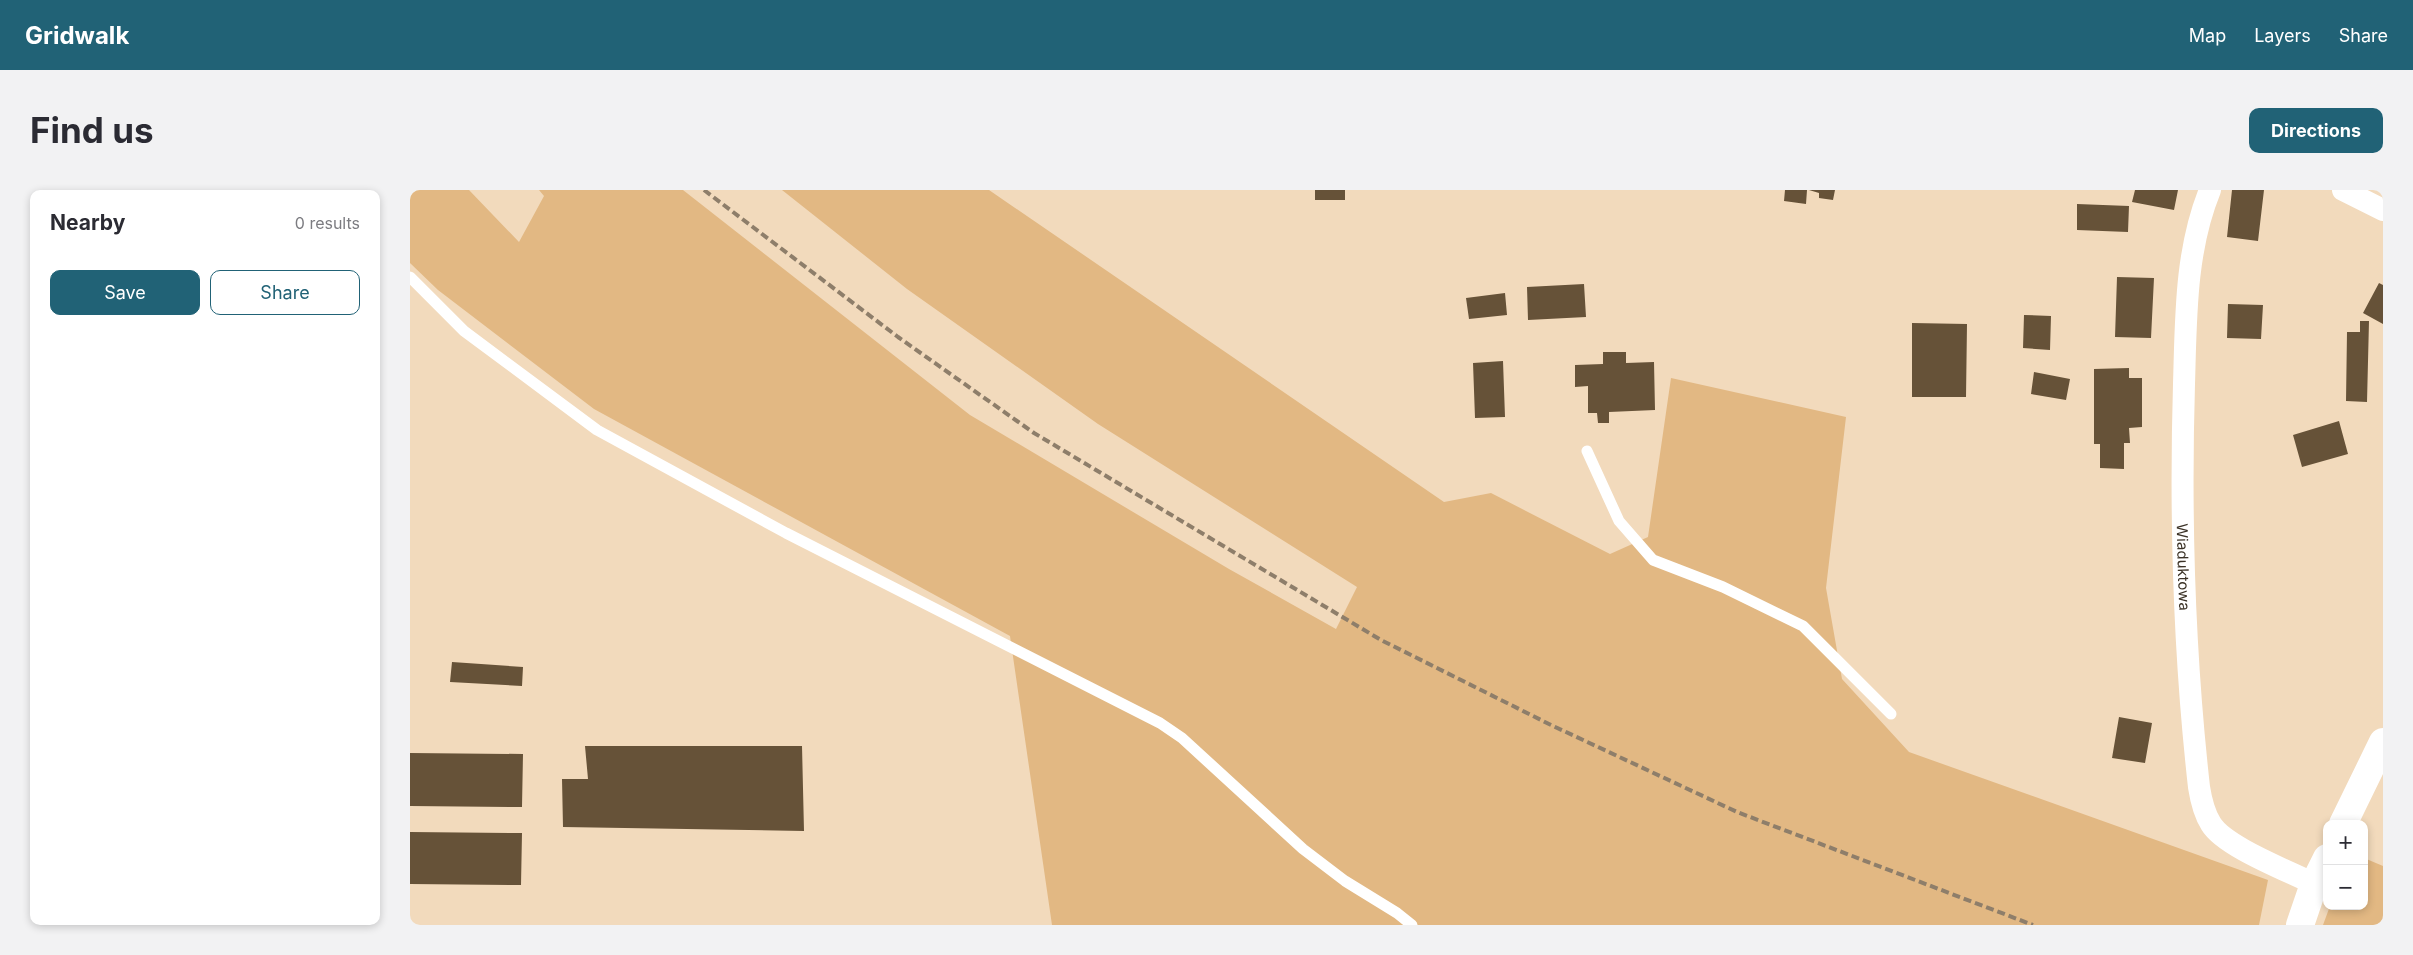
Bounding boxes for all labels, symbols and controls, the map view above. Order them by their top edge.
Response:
text: Gridwalk [25,21,129,50]
text: Map [2189,25,2226,46]
text: Layers [2254,25,2311,46]
text: Share [2339,25,2388,46]
button: Directions [2249,108,2383,153]
text: Find us [30,109,154,151]
text: Nearby [50,210,125,235]
text: 0 results [295,213,360,233]
button: Save [50,270,200,315]
button: Share [210,270,360,315]
street label: Wiaduktowa [2173,523,2195,611]
map controls [2323,820,2368,910]
button: + [2323,820,2368,865]
button: − [2323,865,2368,910]

